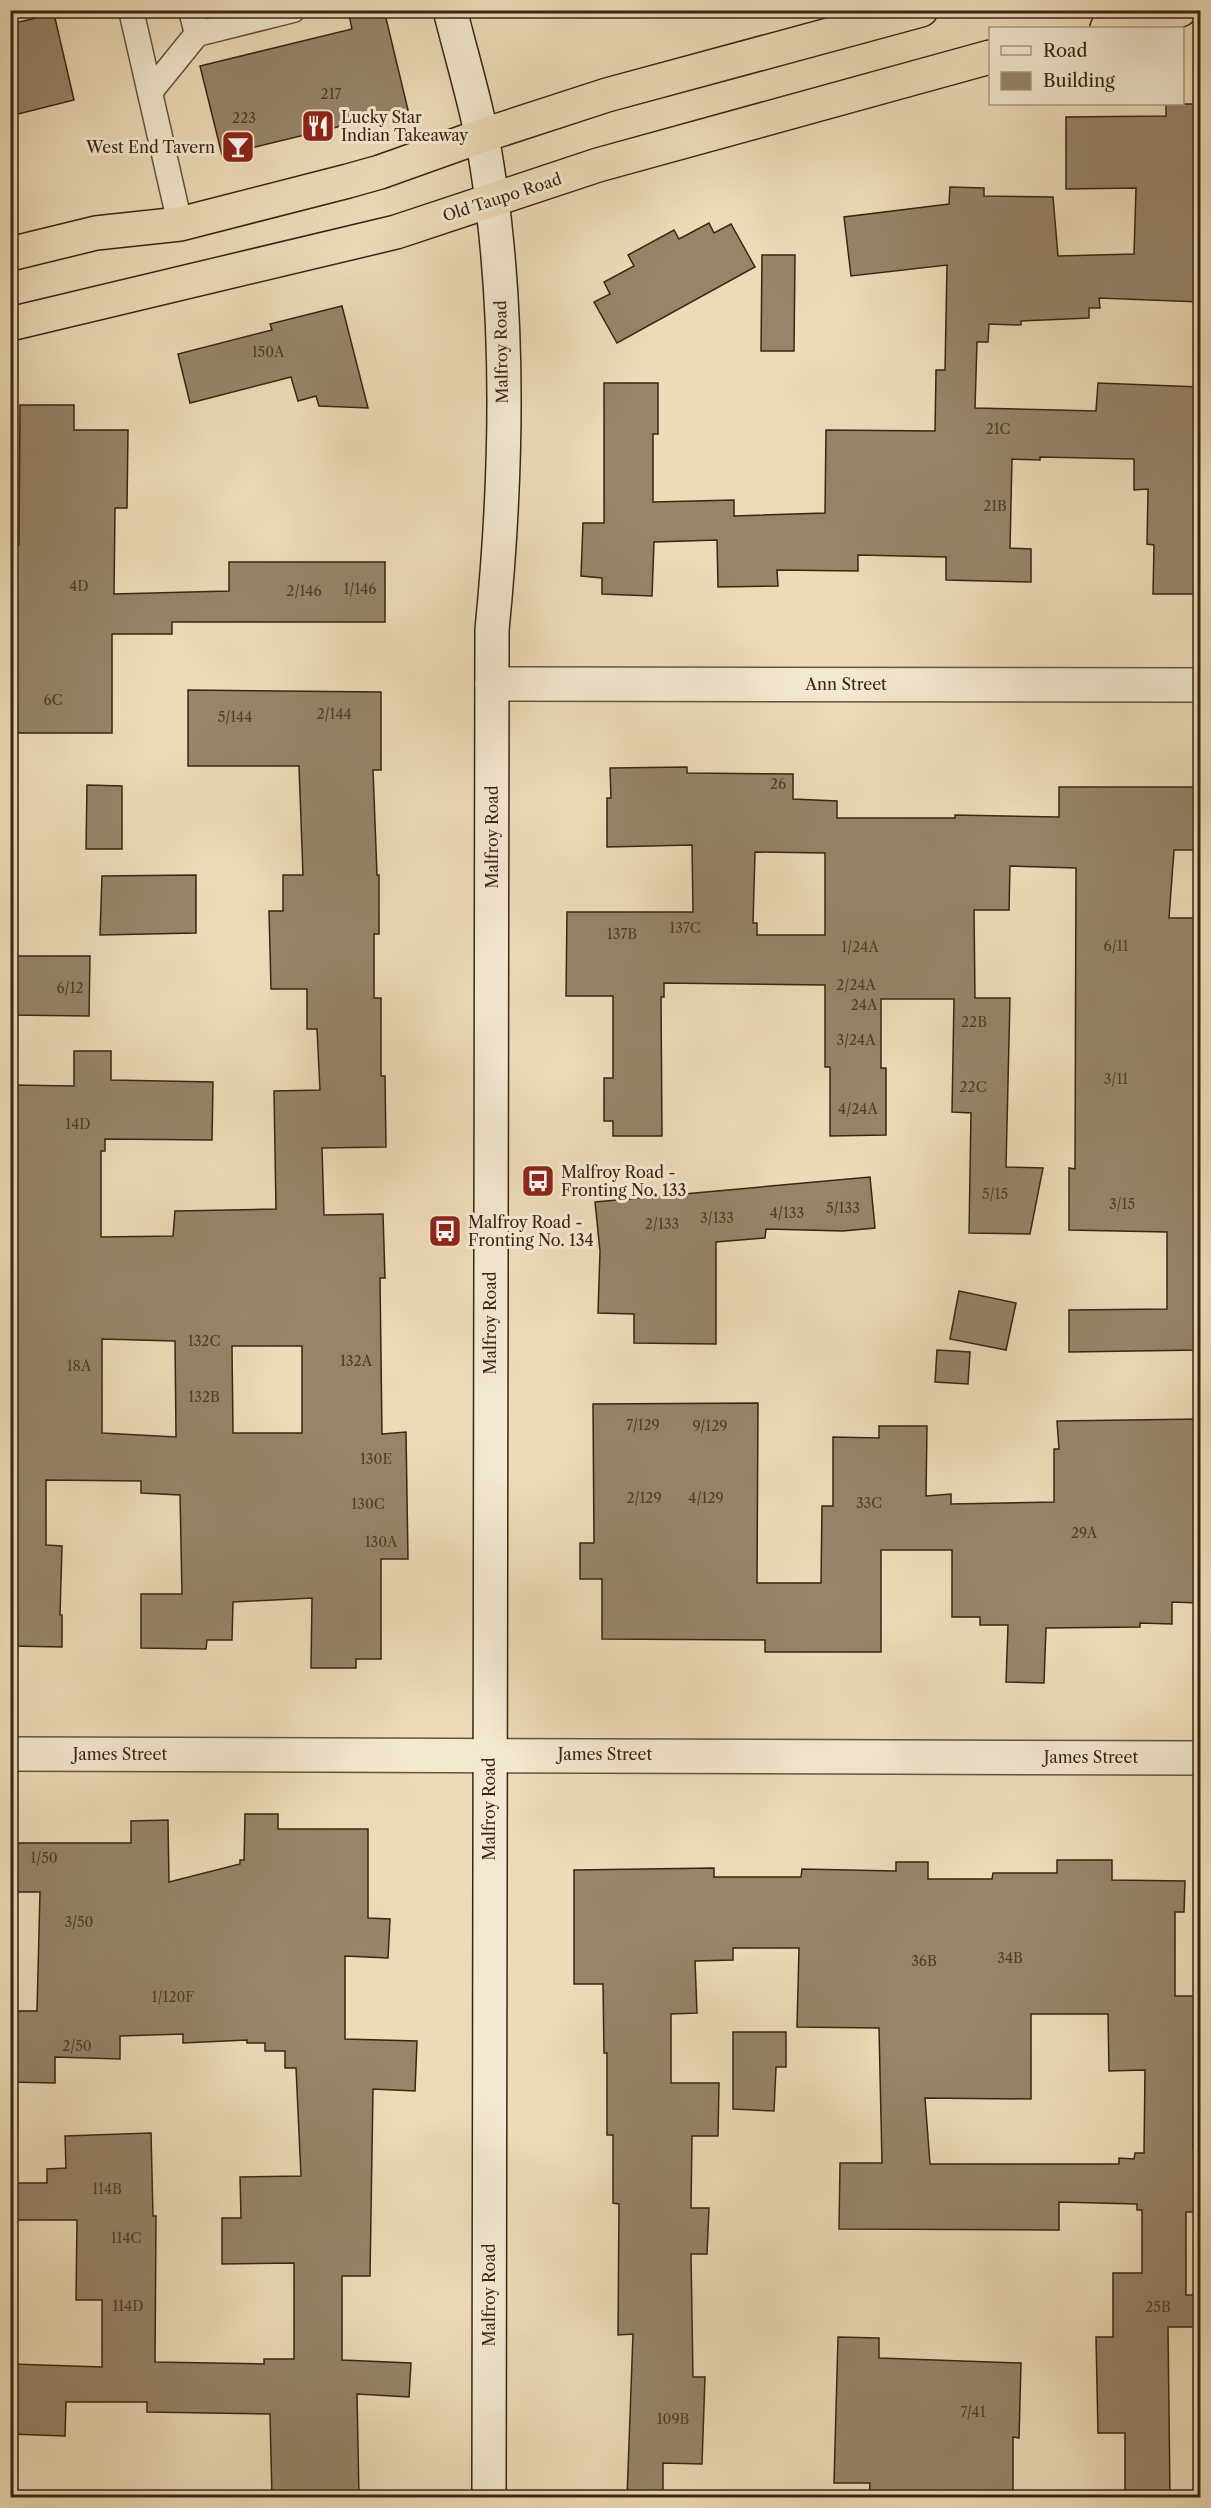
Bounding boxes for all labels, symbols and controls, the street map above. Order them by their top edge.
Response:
legend [989,27,1184,105]
text: Road [1043,40,1088,62]
text: Building [1043,70,1115,92]
house number: 217 [321,85,342,103]
place label: Lucky Star Indian Takeaway [341,107,469,145]
restaurant icon: Lucky Star Indian Takeaway [300,108,336,144]
house number: 223 [232,109,256,127]
bar icon: West End Tavern [220,129,256,165]
place label: West End Tavern [85,137,215,157]
street label: Old Taupo Road [440,168,564,226]
street label: Malfroy Road [490,300,512,404]
house number: 150A [252,343,285,361]
house number: 21C [986,420,1010,438]
house number: 21B [983,497,1007,515]
house number: 4D [69,577,89,595]
house number: 1/146 [343,580,377,598]
house number: 2/146 [286,582,322,600]
street label: Ann Street [804,674,887,694]
house number: 6C [44,691,63,709]
house number: 2/144 [316,705,352,723]
house number: 5/144 [218,708,252,726]
house number: 26 [770,775,786,793]
street label: Malfroy Road [482,785,502,889]
house number: 137C [669,919,701,937]
house number: 137B [607,925,637,943]
house number: 6/11 [1103,937,1129,955]
house number: 1/24A [841,938,879,956]
house number: 2/24A [836,976,876,994]
house number: 6/12 [56,979,84,997]
house number: 24A [851,996,878,1014]
house number: 22B [961,1013,987,1031]
house number: 3/24A [836,1031,876,1049]
house number: 3/11 [1104,1070,1128,1088]
house number: 22C [960,1078,986,1096]
house number: 4/24A [838,1100,879,1118]
house number: 14D [65,1115,91,1133]
place label: Malfroy Road - Fronting No. 133 [561,1162,686,1200]
bus stop icon: Malfroy Road - Fronting No. 133 [520,1163,556,1199]
house number: 5/15 [982,1185,1008,1203]
house number: 3/15 [1109,1195,1135,1213]
house number: 5/133 [826,1199,860,1217]
house number: 4/133 [770,1204,804,1222]
house number: 3/133 [700,1209,734,1227]
place label: Malfroy Road - Fronting No. 134 [468,1212,594,1250]
bus stop icon: Malfroy Road - Fronting No. 134 [427,1213,463,1249]
house number: 2/133 [645,1215,679,1233]
street label: Malfroy Road [480,1271,500,1375]
house number: 132C [188,1332,220,1350]
house number: 132A [340,1352,373,1370]
house number: 18A [67,1357,92,1375]
house number: 132B [188,1388,220,1406]
house number: 7/129 [626,1416,660,1434]
house number: 9/129 [692,1417,728,1435]
house number: 130E [360,1450,392,1468]
house number: 2/129 [626,1489,662,1507]
house number: 4/129 [688,1489,724,1507]
house number: 33C [856,1494,882,1512]
house number: 130C [351,1495,385,1513]
house number: 29A [1071,1524,1098,1542]
house number: 130A [365,1533,398,1551]
street label: James Street [70,1744,167,1764]
street label: James Street [555,1744,652,1764]
street label: James Street [1041,1747,1138,1767]
street label: Malfroy Road [479,1757,499,1861]
house number: 1/50 [30,1849,58,1867]
house number: 3/50 [65,1913,94,1931]
house number: 34B [997,1949,1023,1967]
house number: 36B [911,1952,937,1970]
house number: 1/120F [152,1988,194,2006]
house number: 2/50 [62,2037,92,2055]
house number: 114B [92,2180,122,2198]
house number: 114C [111,2229,141,2247]
street label: Malfroy Road [479,2243,499,2347]
house number: 114D [112,2297,144,2315]
house number: 25B [1145,2298,1171,2316]
house number: 7/41 [960,2403,986,2421]
house number: 109B [657,2410,690,2428]

